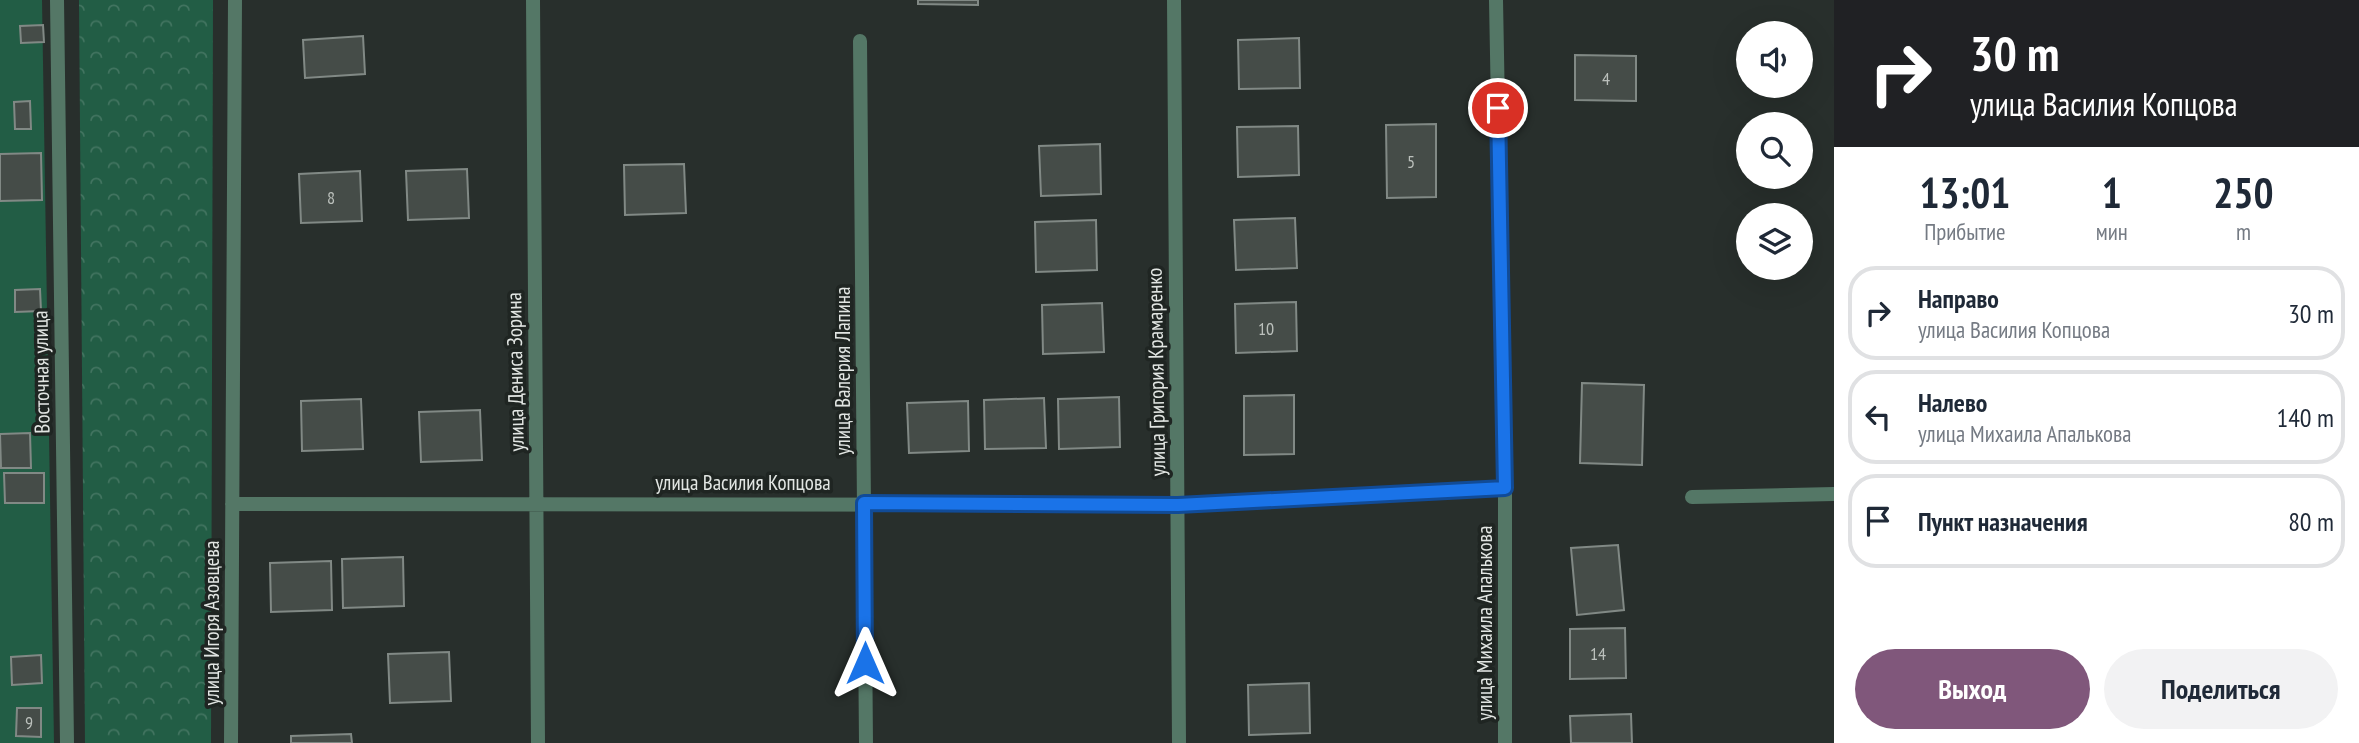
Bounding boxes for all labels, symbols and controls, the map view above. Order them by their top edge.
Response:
map controls [1736,21,1813,280]
button: sound [1736,21,1813,98]
text: 30 m [1970,21,2059,85]
icon: right [1855,28,1946,119]
house number: 4 [1602,67,1610,90]
pin [1468,78,1528,138]
text: улица Василия Копцова [1970,83,2237,125]
icon: arrive [1479,89,1517,127]
button: search [1736,112,1813,189]
house number: 5 [1407,150,1415,173]
text: 13:01 [1919,165,2010,220]
text: 1 [2102,165,2122,220]
text: 250 [2213,165,2274,220]
house number: 8 [327,186,335,209]
button: layers [1736,203,1813,280]
text: Прибытие [1924,217,2006,246]
text: мин [2096,217,2128,246]
text: m [2236,217,2251,246]
street label: улица Григория Крамаренко [1141,267,1171,477]
text: Направо [1918,282,1999,315]
street label: улица Валерия Лапина [829,287,856,455]
street label: улица Дениса Зорина [500,292,530,452]
icon: right [1859,294,1897,332]
text: 30 m [2288,297,2334,330]
street label: Восточная улица [26,310,56,434]
text: улица Василия Копцова [1918,315,2110,344]
house number: 10 [1258,317,1274,340]
text: Налево [1918,386,1987,419]
icon: left [1859,398,1897,436]
text: 140 m [2276,401,2334,434]
text: улица Михаила Апалькова [1918,419,2132,448]
street label: улица Василия Копцова [655,469,831,496]
icon: arrive [1859,502,1897,540]
text: Пункт назначения [1918,505,2088,538]
text: 80 m [2288,505,2334,538]
street label: улица Михаила Апалькова [1471,526,1498,720]
street label: улица Игоря Азовцева [198,541,225,705]
position arrow [828,626,902,700]
house number: 14 [1590,642,1606,665]
button: Выход [1855,649,2090,729]
button: Поделиться [2104,649,2338,729]
house number: 9 [25,711,33,734]

